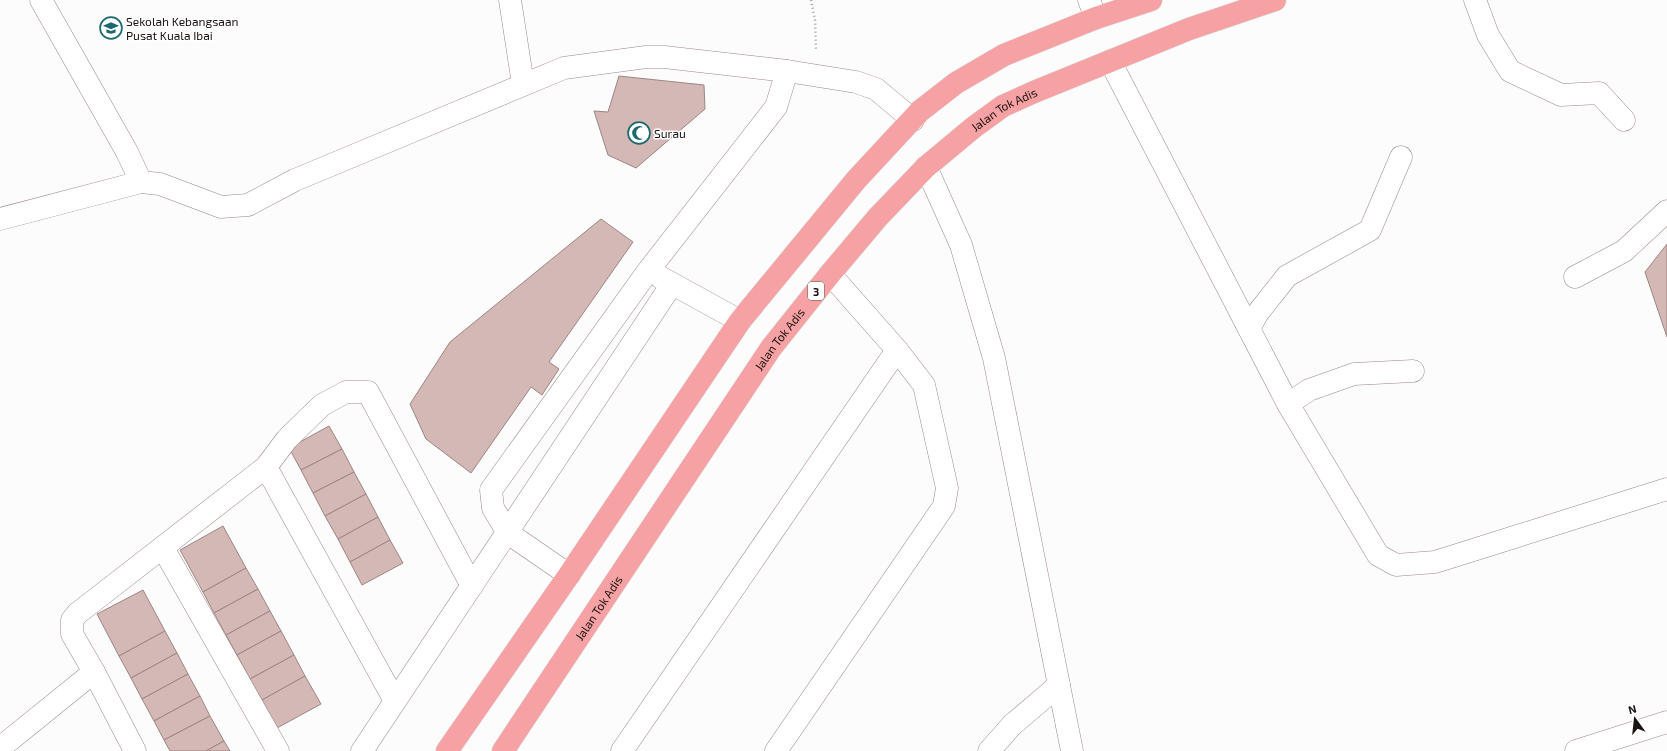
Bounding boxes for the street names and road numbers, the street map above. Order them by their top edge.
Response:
street label: Jalan Tok Adis [968,85,1039,134]
road number: 3 [808,282,824,300]
street label: Jalan Tok Adis [751,305,807,373]
street label: Jalan Tok Adis [572,573,625,643]

